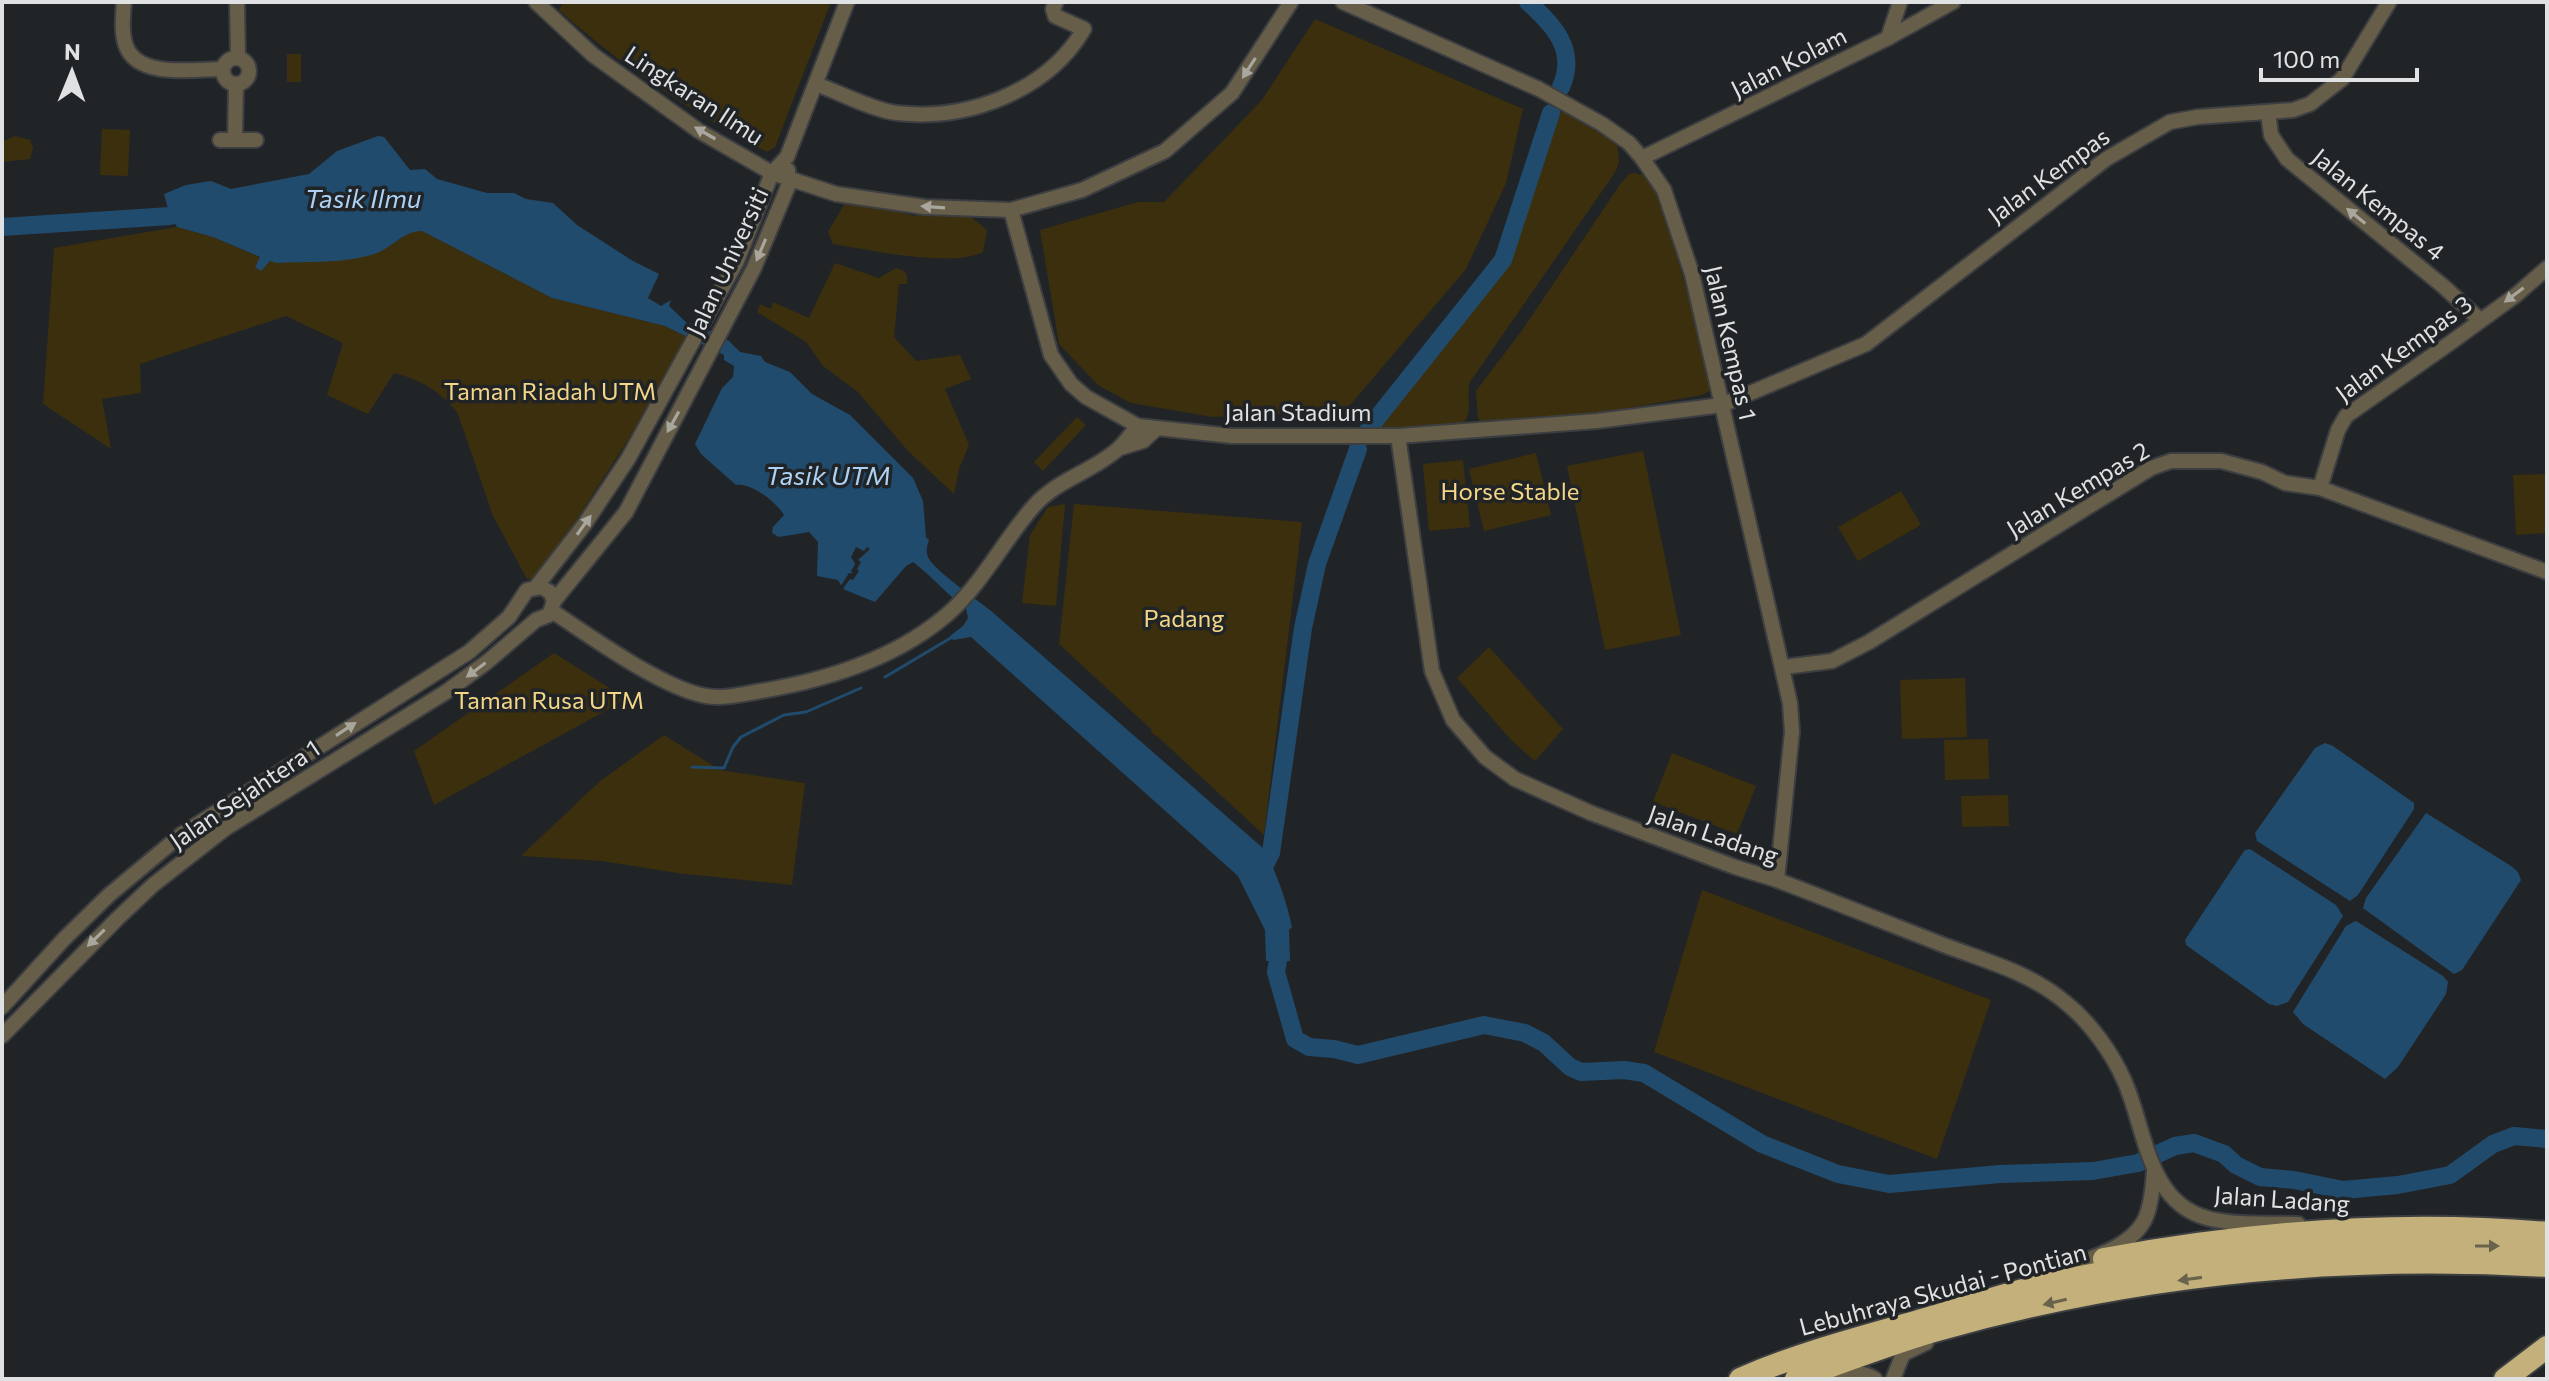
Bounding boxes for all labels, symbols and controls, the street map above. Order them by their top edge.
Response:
street label: Jalan Kolam [1726,20,1851,103]
north arrow [32,32,112,112]
scale bar [2261,32,2417,82]
text: N [64,38,81,65]
street label: Lingkaran Ilmu [620,39,770,150]
text: 100 m [2273,44,2340,73]
one-way arrow [1242,57,1257,78]
street label: Jalan Kempas [1982,121,2115,229]
one-way arrow [694,126,716,140]
street label: Jalan Kempas 4 [2307,142,2451,266]
water label: Tasik Ilmu [305,182,421,213]
street label: Jalan Universiti [680,182,774,340]
one-way arrow [920,200,945,213]
one-way arrow [2346,208,2366,225]
one-way arrow [755,239,768,262]
street label: Jalan Kempas 1 [1700,262,1763,423]
one-way arrow [2504,287,2524,303]
street label: Jalan Kempas 3 [2329,289,2477,407]
park label: Taman Riadah UTM [444,376,656,405]
street label: Jalan Stadium [1224,397,1372,426]
one-way arrow [666,411,680,433]
street label: Jalan Kempas 2 [2001,435,2154,543]
water label: Tasik UTM [765,459,891,490]
park label: Horse Stable [1441,476,1579,505]
one-way arrow [575,515,591,536]
park label: Padang [1144,603,1224,632]
one-way arrow [466,661,486,677]
park label: Taman Rusa UTM [454,685,644,714]
one-way arrow [335,723,357,737]
street label: Jalan Sejahtera 1 [164,733,325,855]
street label: Jalan Ladang [1644,798,1783,869]
one-way arrow [87,928,106,947]
street label: Jalan Ladang [2213,1179,2351,1218]
street label: Lebuhraya Skudai - Pontian [1796,1236,2089,1341]
one-way arrow [2475,1240,2500,1252]
one-way arrow [2177,1273,2202,1286]
one-way arrow [2043,1296,2068,1309]

